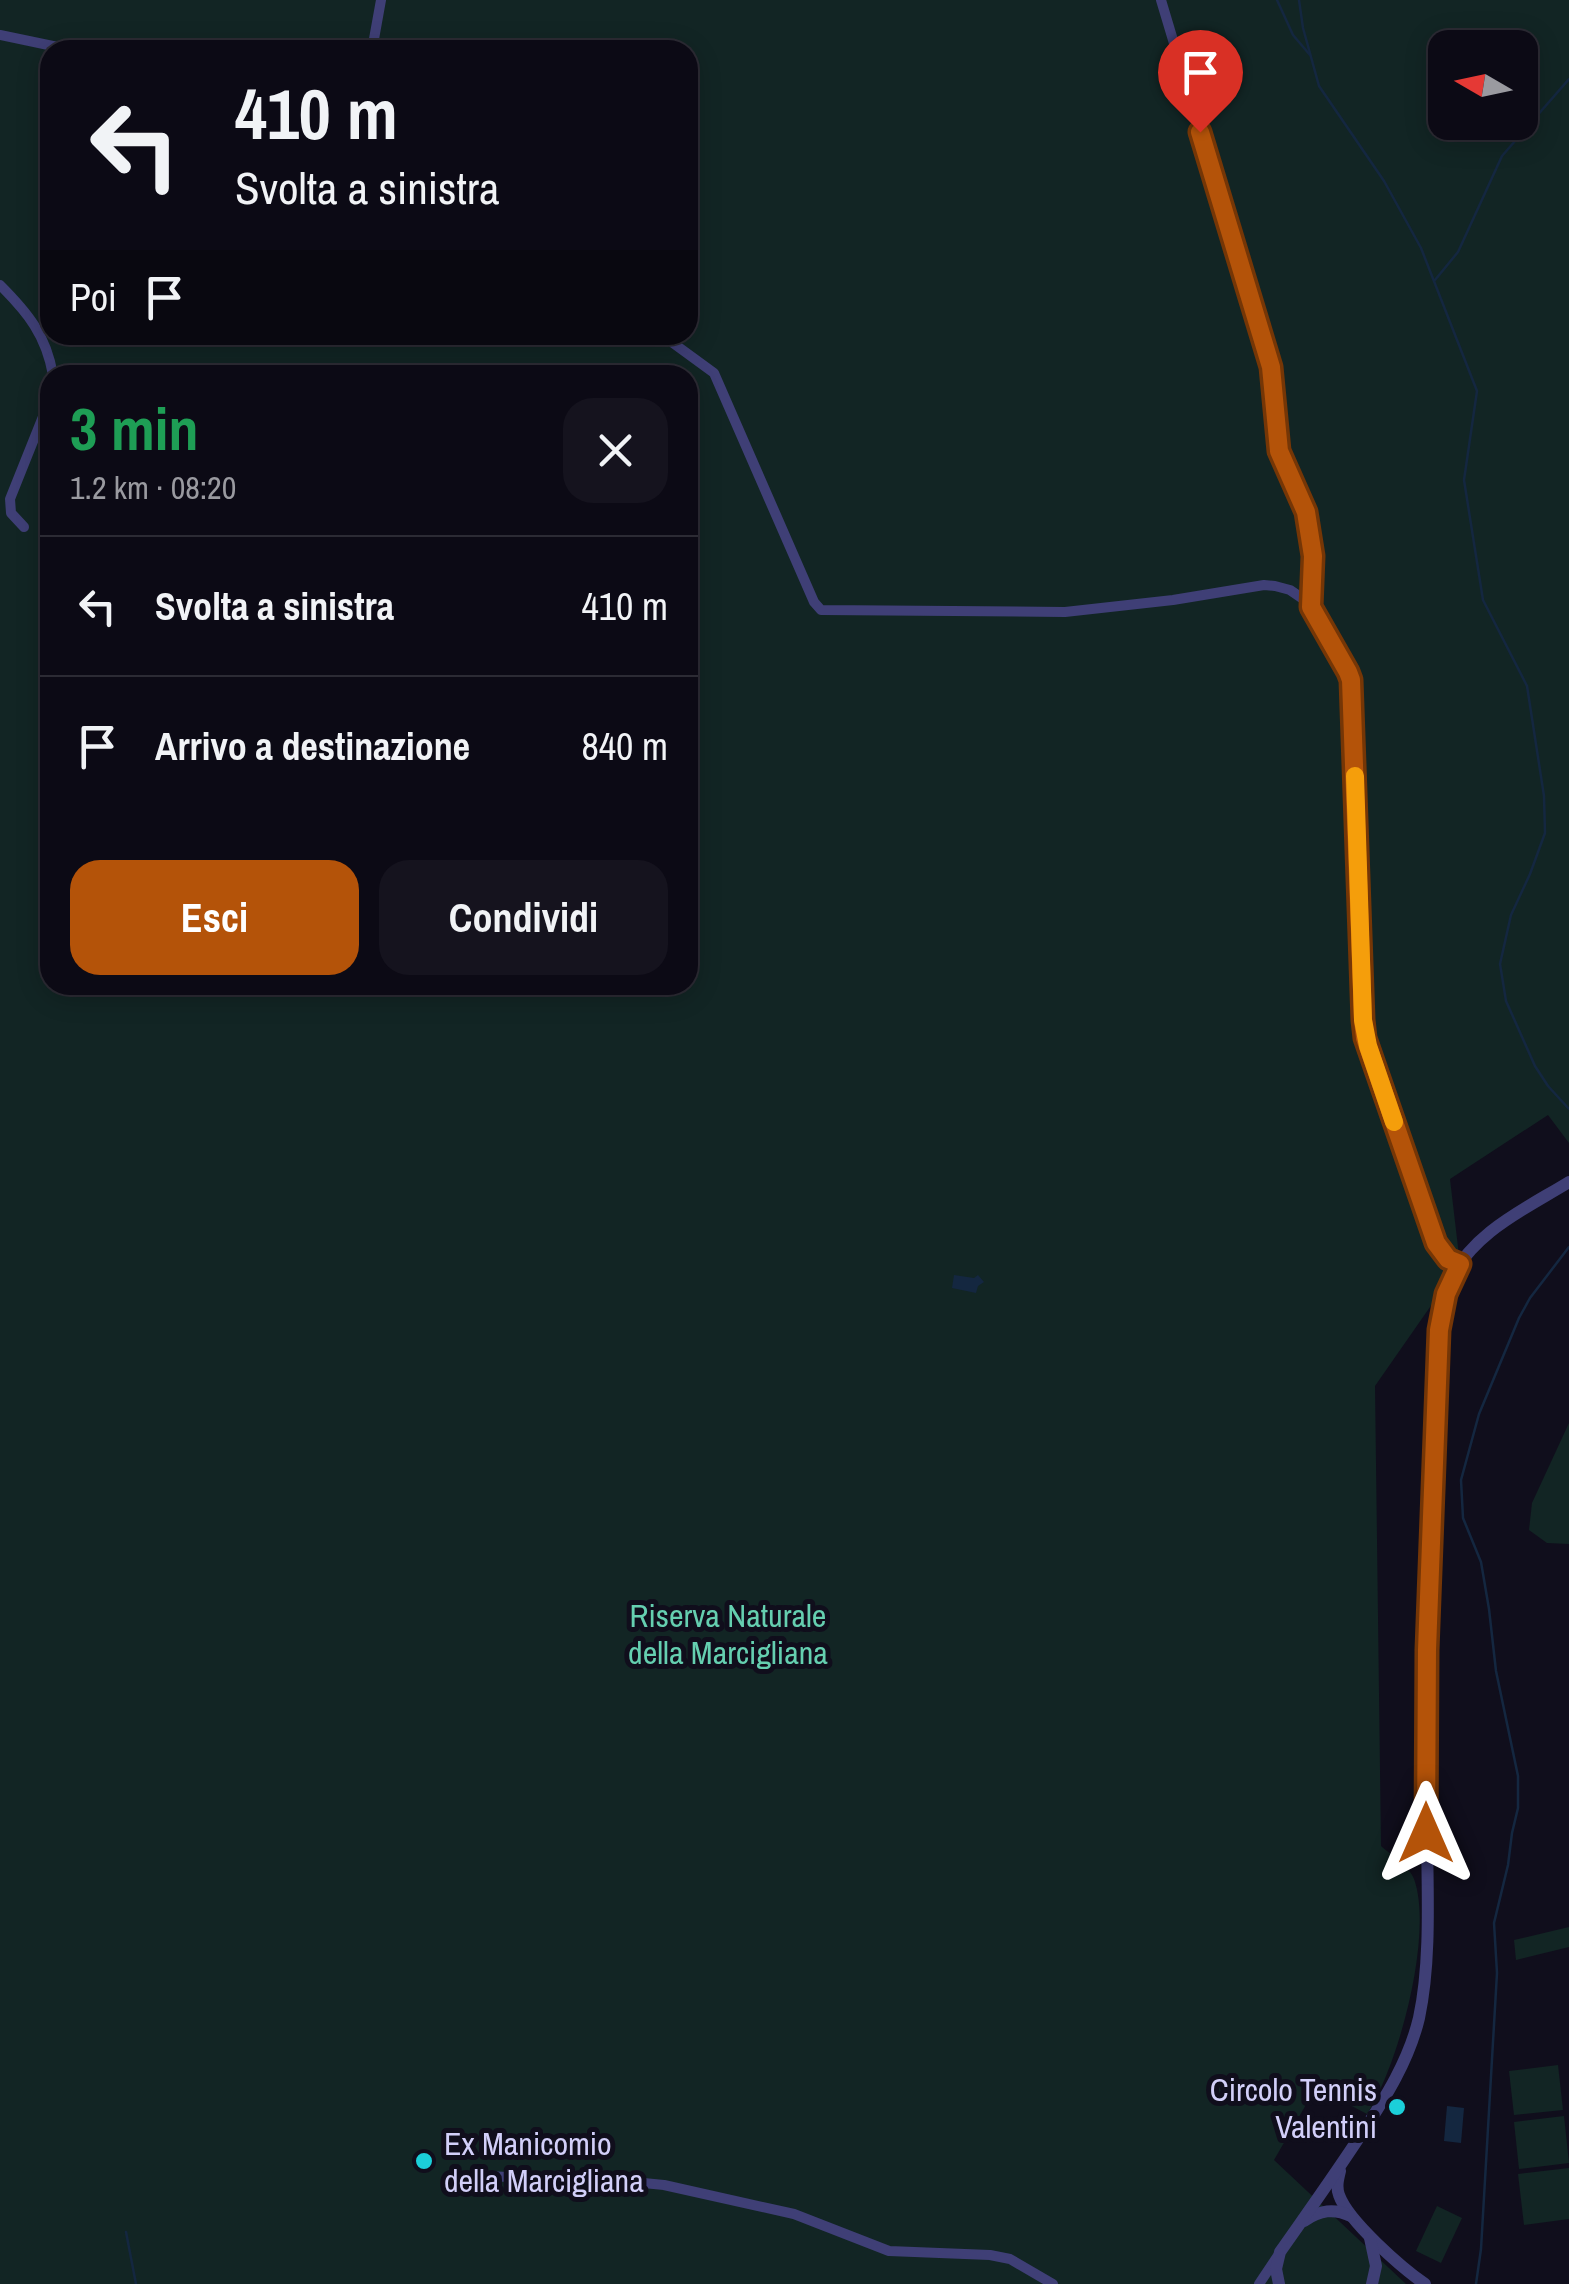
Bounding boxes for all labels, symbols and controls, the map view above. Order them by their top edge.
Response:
pin [1158,30,1243,133]
north arrow [1428,30,1538,140]
map controls [1428,30,1538,140]
icon: arrive [1173,45,1228,100]
text: 410 m [235,67,398,161]
icon: left [70,80,200,210]
text: Svolta a sinistra [235,157,500,218]
icon: arrive [137,270,192,325]
text: Poi [70,272,117,323]
text: 3 min [70,388,199,469]
button: close [563,398,668,503]
text: 1.2 km · 08:20 [70,466,236,509]
icon: left [70,579,125,634]
text: Svolta a sinistra [155,581,394,632]
text: 410 m [581,581,668,632]
icon: arrive [70,719,125,774]
text: Arrivo a destinazione [155,721,470,772]
text: 840 m [581,721,668,772]
button: Esci [70,860,359,975]
button: Condividi [379,860,668,975]
park label: Riserva Naturale della Marcigliana [628,1594,828,1674]
position arrow [1374,1781,1478,1885]
place label: Circolo Tennis Valentini [1210,2068,1377,2148]
marker: Circolo Tennis Valentini [1386,2096,1408,2118]
place label: Ex Manicomio della Marcigliana [444,2122,644,2202]
marker: Ex Manicomio della Marcigliana [413,2150,435,2172]

